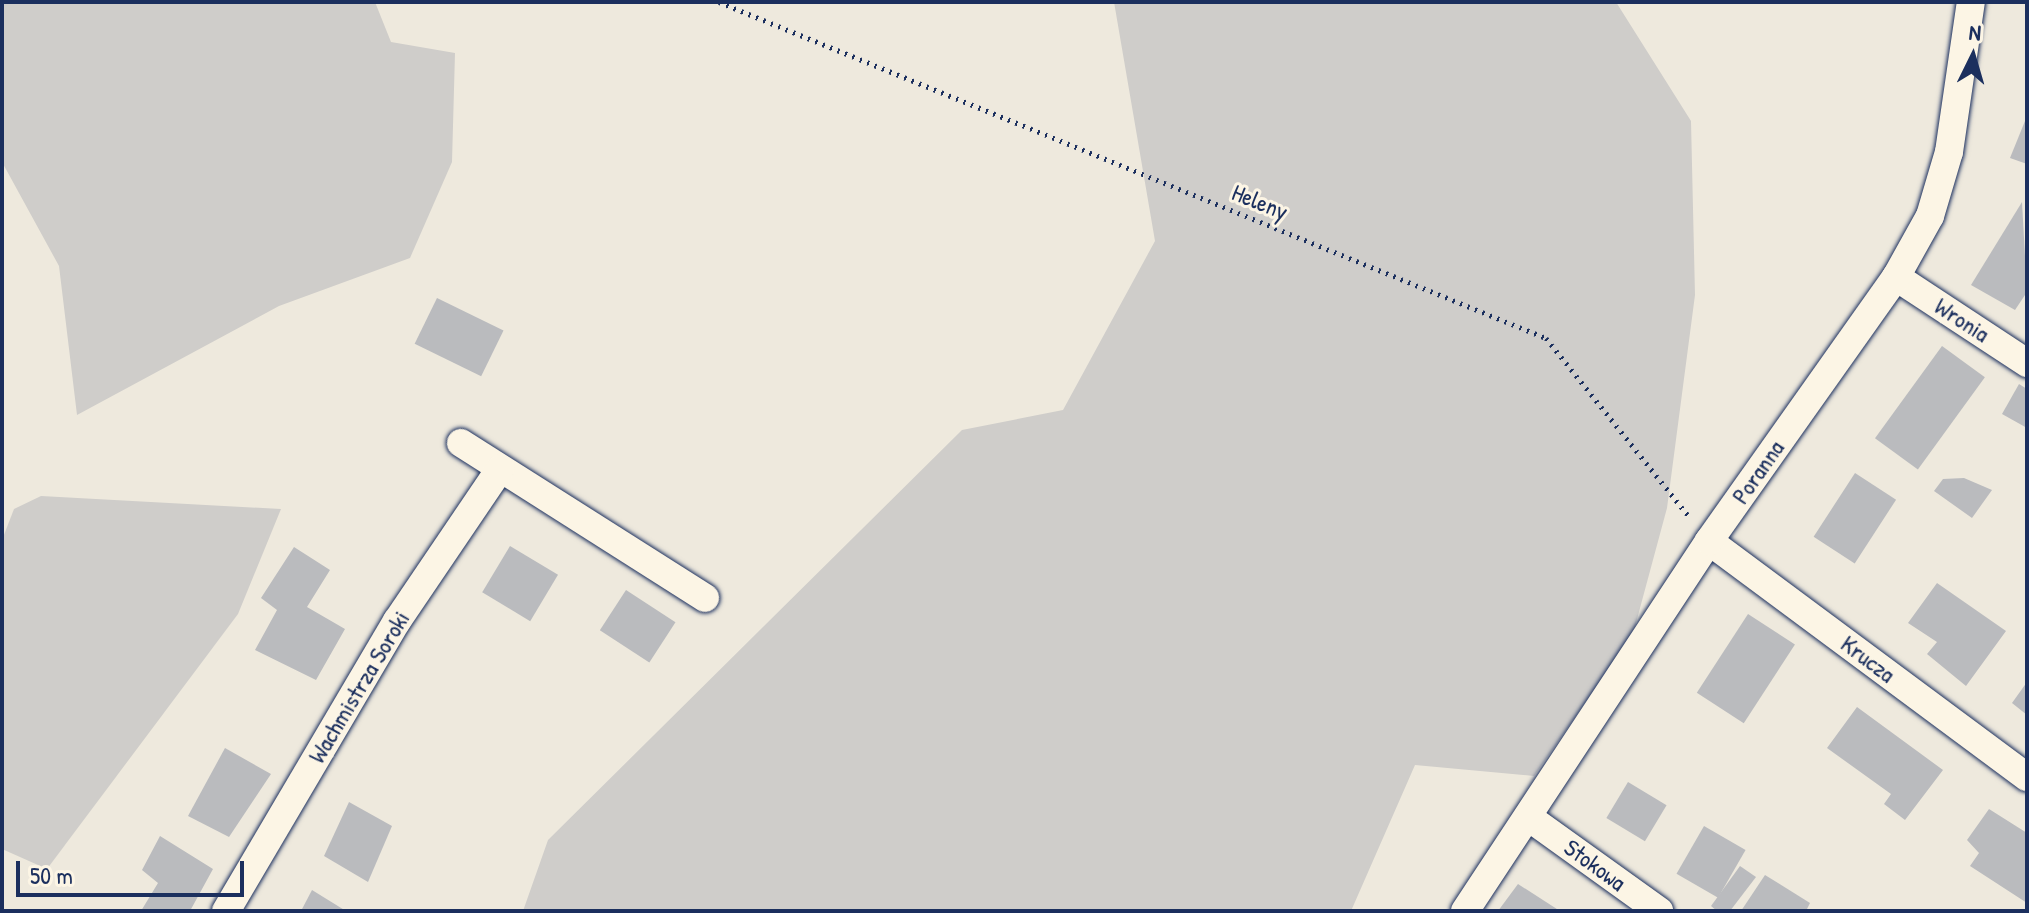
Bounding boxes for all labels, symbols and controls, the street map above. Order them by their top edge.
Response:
north arrow [1933,16,2013,96]
text: N [1968,17,1982,48]
street label: Heleny [1228,178,1292,226]
street label: Wronia [1929,292,1995,348]
street label: Poranna [1726,435,1790,509]
street label: Wachmistrza Soroki [302,606,416,768]
street label: Krucza [1835,629,1901,689]
street label: Stokowa [1559,833,1631,897]
scale bar [20,845,248,895]
text: 50 m [30,859,73,891]

